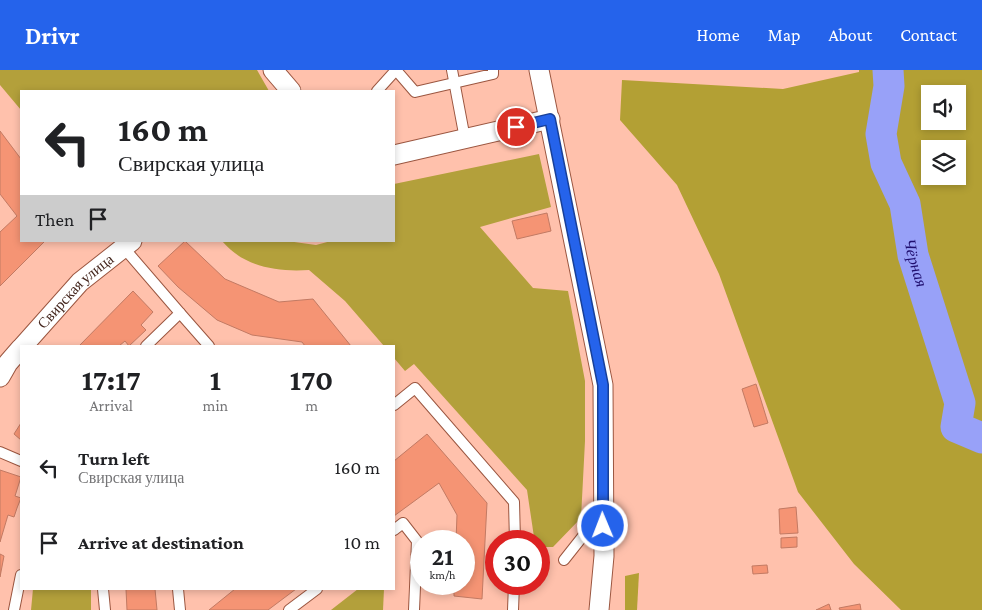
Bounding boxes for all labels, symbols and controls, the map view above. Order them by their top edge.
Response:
text: Drivr [25,22,80,49]
text: Home [697,25,740,45]
text: Map [768,25,800,45]
text: About [828,25,872,45]
text: Contact [900,25,957,45]
map controls [921,85,966,185]
button: sound [921,85,966,130]
pin [495,106,537,148]
icon: left [35,110,100,175]
text: 160 m [118,110,208,149]
icon: arrive [502,113,530,141]
button: layers [921,140,966,185]
text: Свирская улица [118,151,264,176]
icon: arrive [84,205,112,233]
text: Then [35,209,74,230]
water label: Чёрная [902,237,931,289]
street label: Свирская улица [34,251,117,332]
text: 17:17 [82,363,141,396]
text: 1 [210,363,221,396]
text: 170 [290,363,333,396]
text: Arrival [90,397,133,414]
text: min [203,397,228,414]
text: m [305,397,318,414]
text: Turn left [78,448,150,469]
icon: left [35,454,63,482]
text: 160 m [334,457,380,478]
text: Свирская улица [78,469,184,486]
position arrow [576,499,628,551]
icon: arrive [35,529,63,557]
speed limit sign: 30 [485,530,550,595]
text: Arrive at destination [78,532,244,553]
text: 10 m [344,532,380,553]
text: 21 [431,543,454,570]
text: km/h [430,568,455,582]

